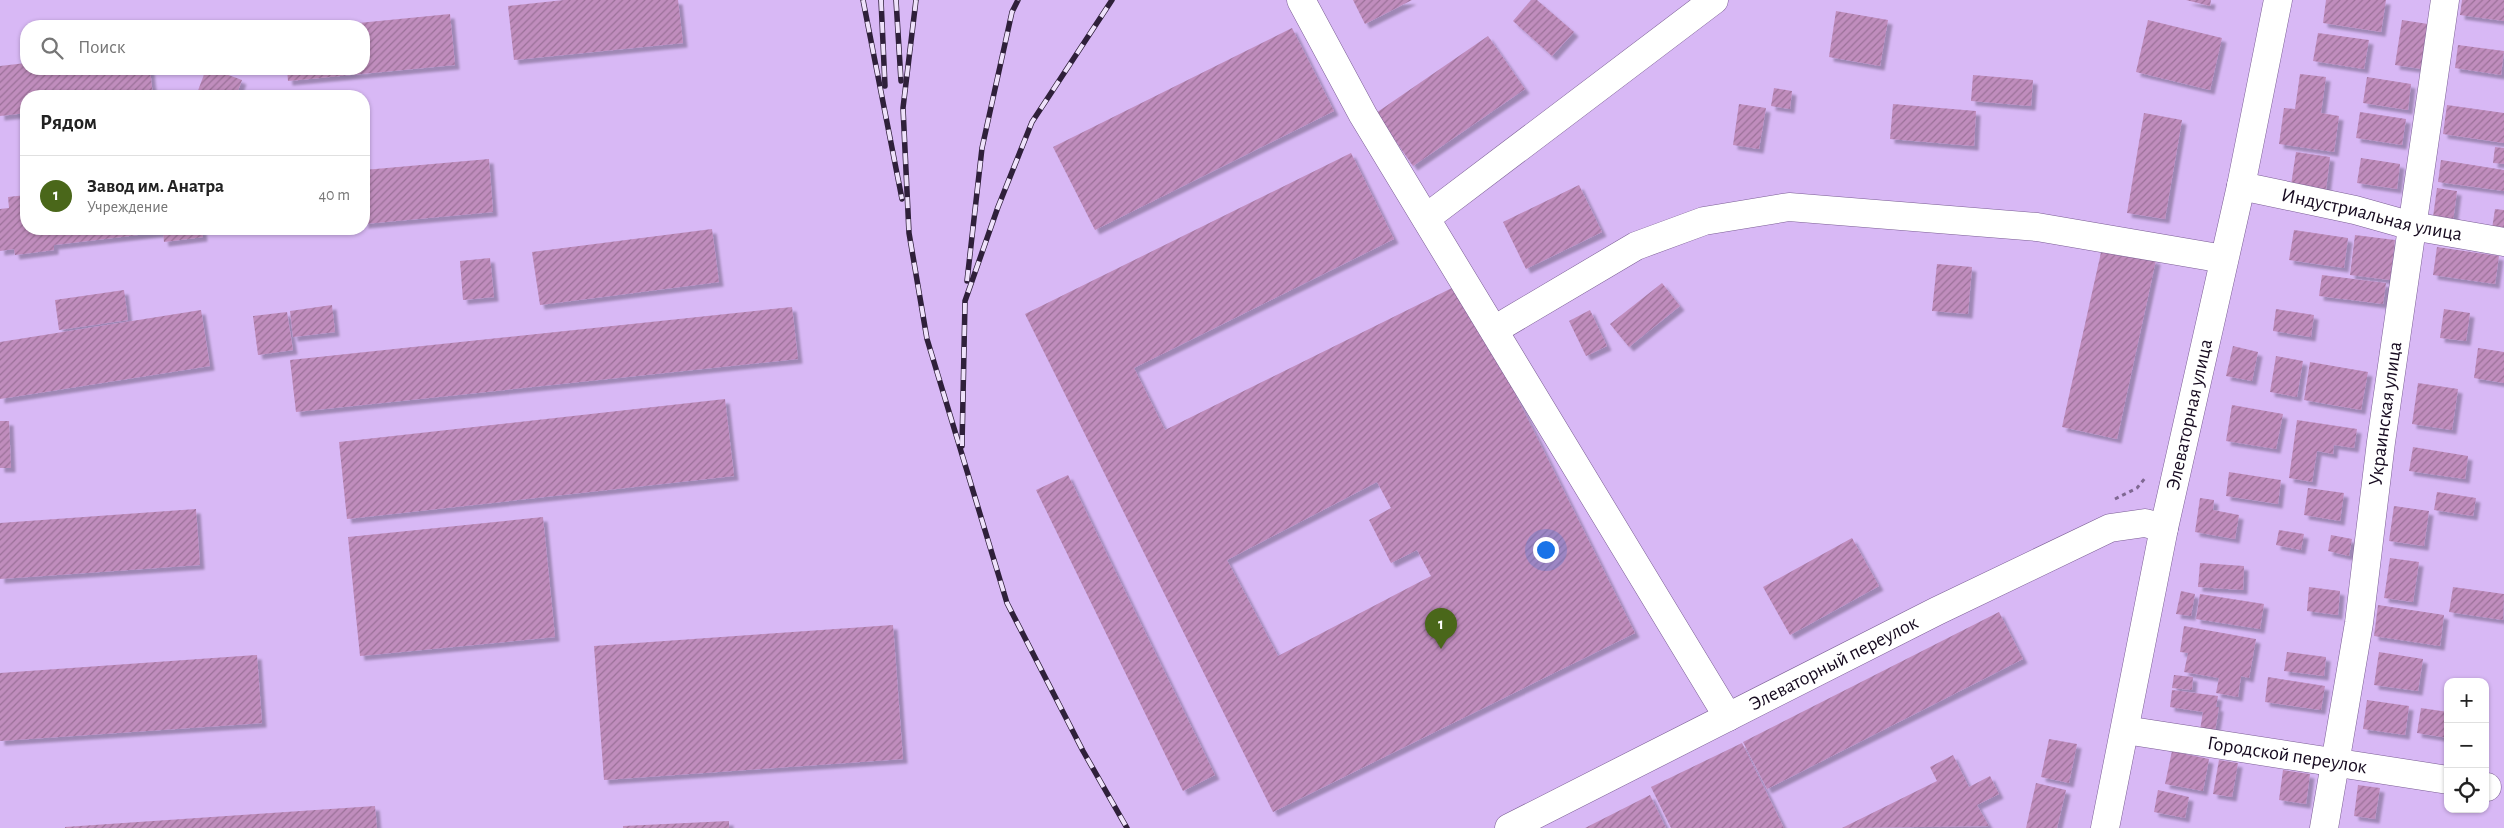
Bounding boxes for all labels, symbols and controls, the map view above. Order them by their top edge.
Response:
search box [20,20,370,75]
icon: search [38,34,66,62]
text: Поиск [78,38,125,57]
text: Рядом [40,112,97,133]
text: Завод им. Анатра [87,177,224,196]
street label: Индустриальная улица [2279,185,2464,245]
text: 1 [53,187,59,203]
text: 40 m [318,187,350,203]
text: Учреждение [87,199,168,215]
street label: Элеваторная улица [2163,337,2216,492]
street label: Украинская улица [2366,340,2405,487]
your location [1533,537,1559,563]
pin: 1 [1425,608,1457,649]
street label: Элеваторный переулок [1746,612,1921,714]
map controls [2444,678,2489,813]
button: + [2444,678,2489,723]
button: − [2444,723,2489,768]
street label: Городской переулок [2206,733,2368,777]
button: locate [2444,768,2489,813]

